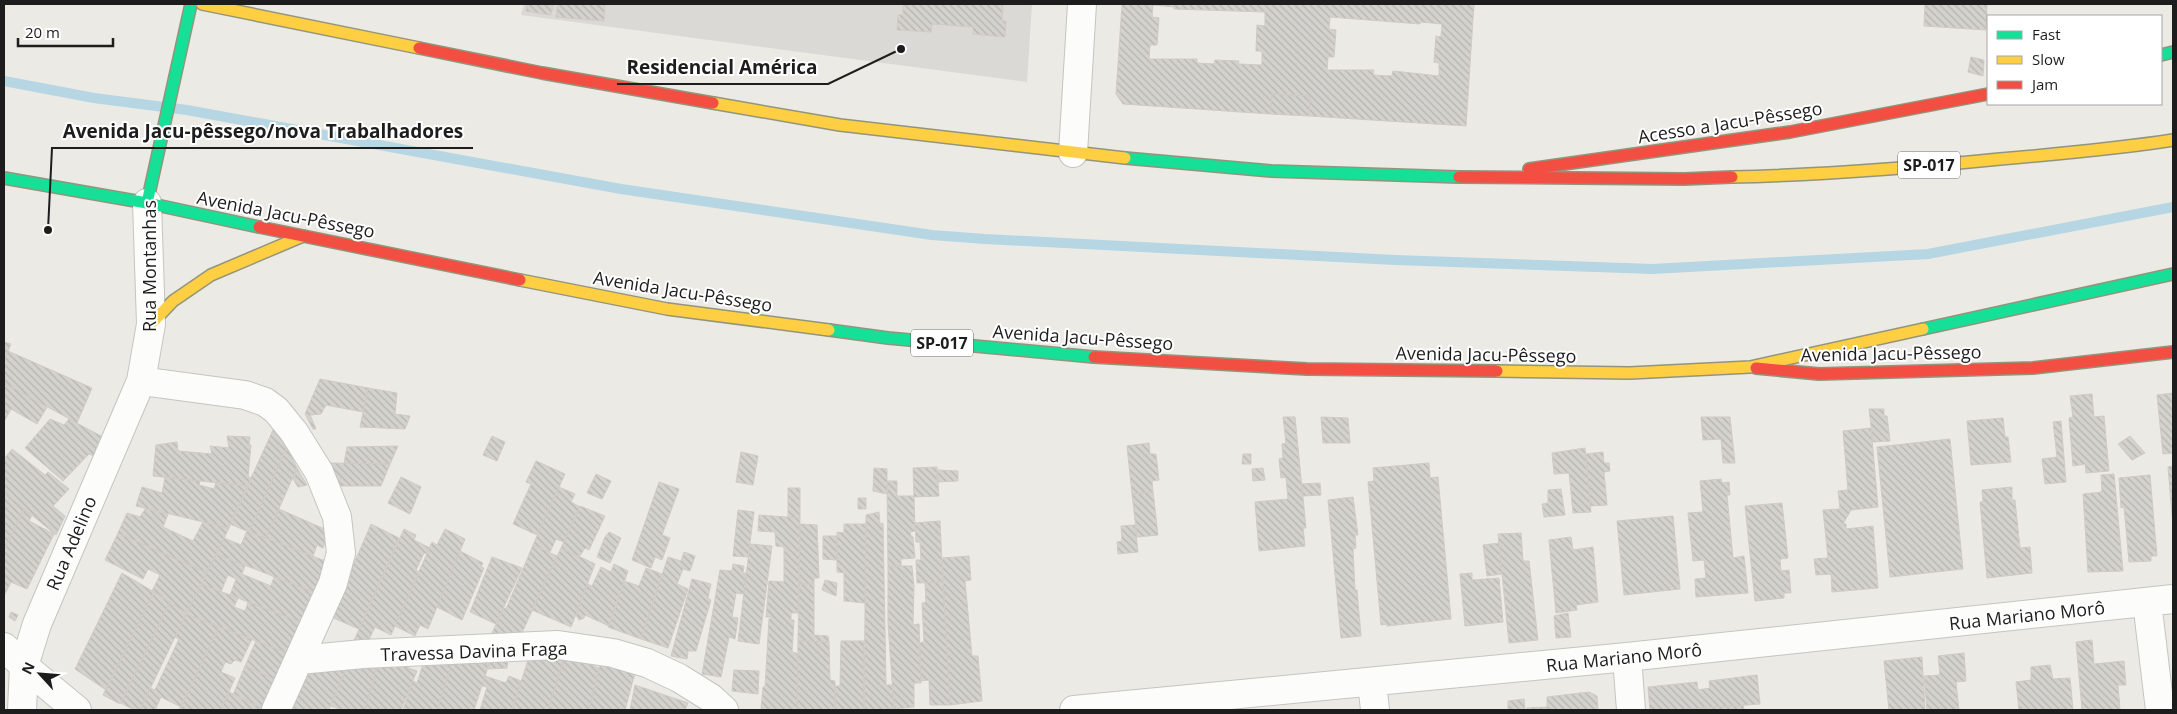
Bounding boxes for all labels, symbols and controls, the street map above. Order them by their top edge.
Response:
scale bar [18,15,112,47]
legend [1987,15,2162,105]
text: 20 m [25,22,60,42]
text: Fast [2032,24,2061,44]
text: Slow [2032,49,2065,69]
callout: Residencial América [617,50,828,84]
text: Residencial América [626,54,818,80]
text: Jam [2030,74,2058,94]
street label: Acesso a Jacu-Pêssego [1636,96,1824,148]
callout: Avenida Jacu-pêssego/nova Trabalhadores [52,114,473,148]
text: Avenida Jacu-pêssego/nova Trabalhadores [63,118,463,144]
road number: SP-017 [1898,152,1960,178]
street label: Avenida Jacu-Pêssego [195,185,377,243]
street label: Rua Montanhas [137,200,161,332]
street label: Avenida Jacu-Pêssego [592,265,774,317]
street label: Avenida Jacu-Pêssego [992,319,1174,355]
road number: SP-017 [911,329,973,356]
street label: Avenida Jacu-Pêssego [1800,339,1982,367]
street label: Avenida Jacu-Pêssego [1395,340,1577,368]
street label: Rua Adelino [40,492,102,594]
street label: Rua Mariano Morô [1948,595,2106,635]
street label: Travessa Davina Fraga [380,636,568,666]
street label: Rua Mariano Morô [1545,637,1703,677]
north arrow [15,649,65,699]
text: N [17,659,39,677]

